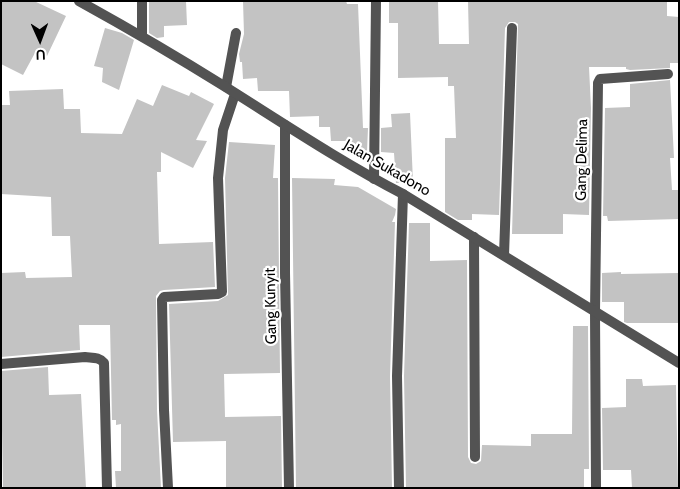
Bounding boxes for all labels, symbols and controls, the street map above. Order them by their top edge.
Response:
north arrow [15,15,65,65]
text: U [35,46,46,64]
street label: Gang Delima [572,119,592,201]
street label: Jalan Sukadono [341,136,433,200]
street label: Gang Kunyit [261,268,281,344]

